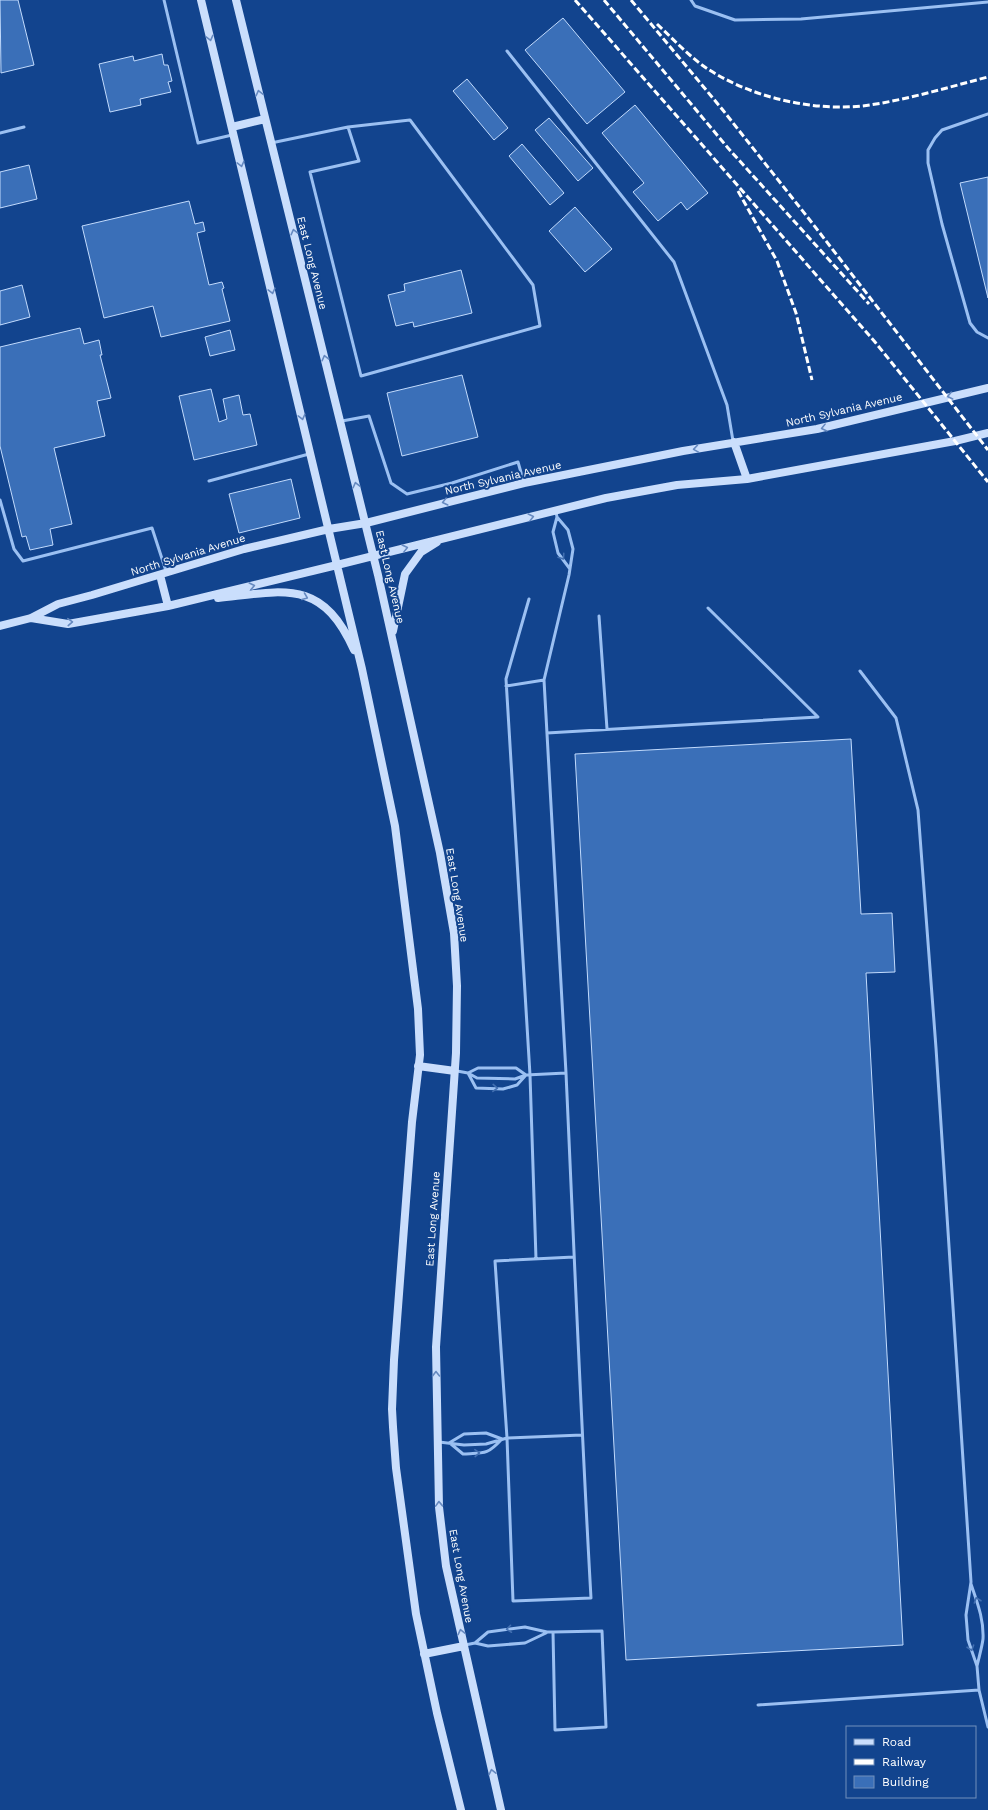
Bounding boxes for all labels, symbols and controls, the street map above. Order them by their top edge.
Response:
one-way arrow [206,35,214,41]
one-way arrow [255,89,264,96]
one-way arrow [236,160,245,167]
street label: East Long Avenue [294,215,330,311]
one-way arrow [290,229,298,236]
one-way arrow [267,287,275,294]
one-way arrow [321,355,330,362]
street label: North Sylvania Avenue [784,390,904,430]
one-way arrow [947,392,953,400]
one-way arrow [297,413,306,420]
one-way arrow [821,423,827,431]
one-way arrow [692,444,699,453]
street label: North Sylvania Avenue [443,458,563,498]
one-way arrow [353,481,361,488]
one-way arrow [442,498,449,506]
one-way arrow [528,513,534,521]
street label: East Long Avenue [373,529,407,625]
street label: North Sylvania Avenue [129,531,247,579]
one-way arrow [401,544,408,553]
one-way arrow [557,553,564,560]
one-way arrow [248,582,255,591]
one-way arrow [302,592,309,600]
one-way arrow [66,618,73,627]
street label: East Long Avenue [443,847,471,943]
one-way arrow [492,1084,498,1093]
street label: East Long Avenue [423,1171,443,1267]
one-way arrow [432,1371,440,1377]
one-way arrow [474,1449,480,1457]
one-way arrow [434,1501,443,1507]
street label: East Long Avenue [446,1528,476,1624]
one-way arrow [973,1597,982,1604]
one-way arrow [506,1624,513,1633]
one-way arrow [457,1628,465,1635]
one-way arrow [966,1645,974,1652]
legend [846,1726,976,1798]
text: Road [882,1735,911,1749]
text: Railway [882,1755,927,1769]
one-way arrow [488,1769,497,1776]
text: Building [882,1775,929,1789]

